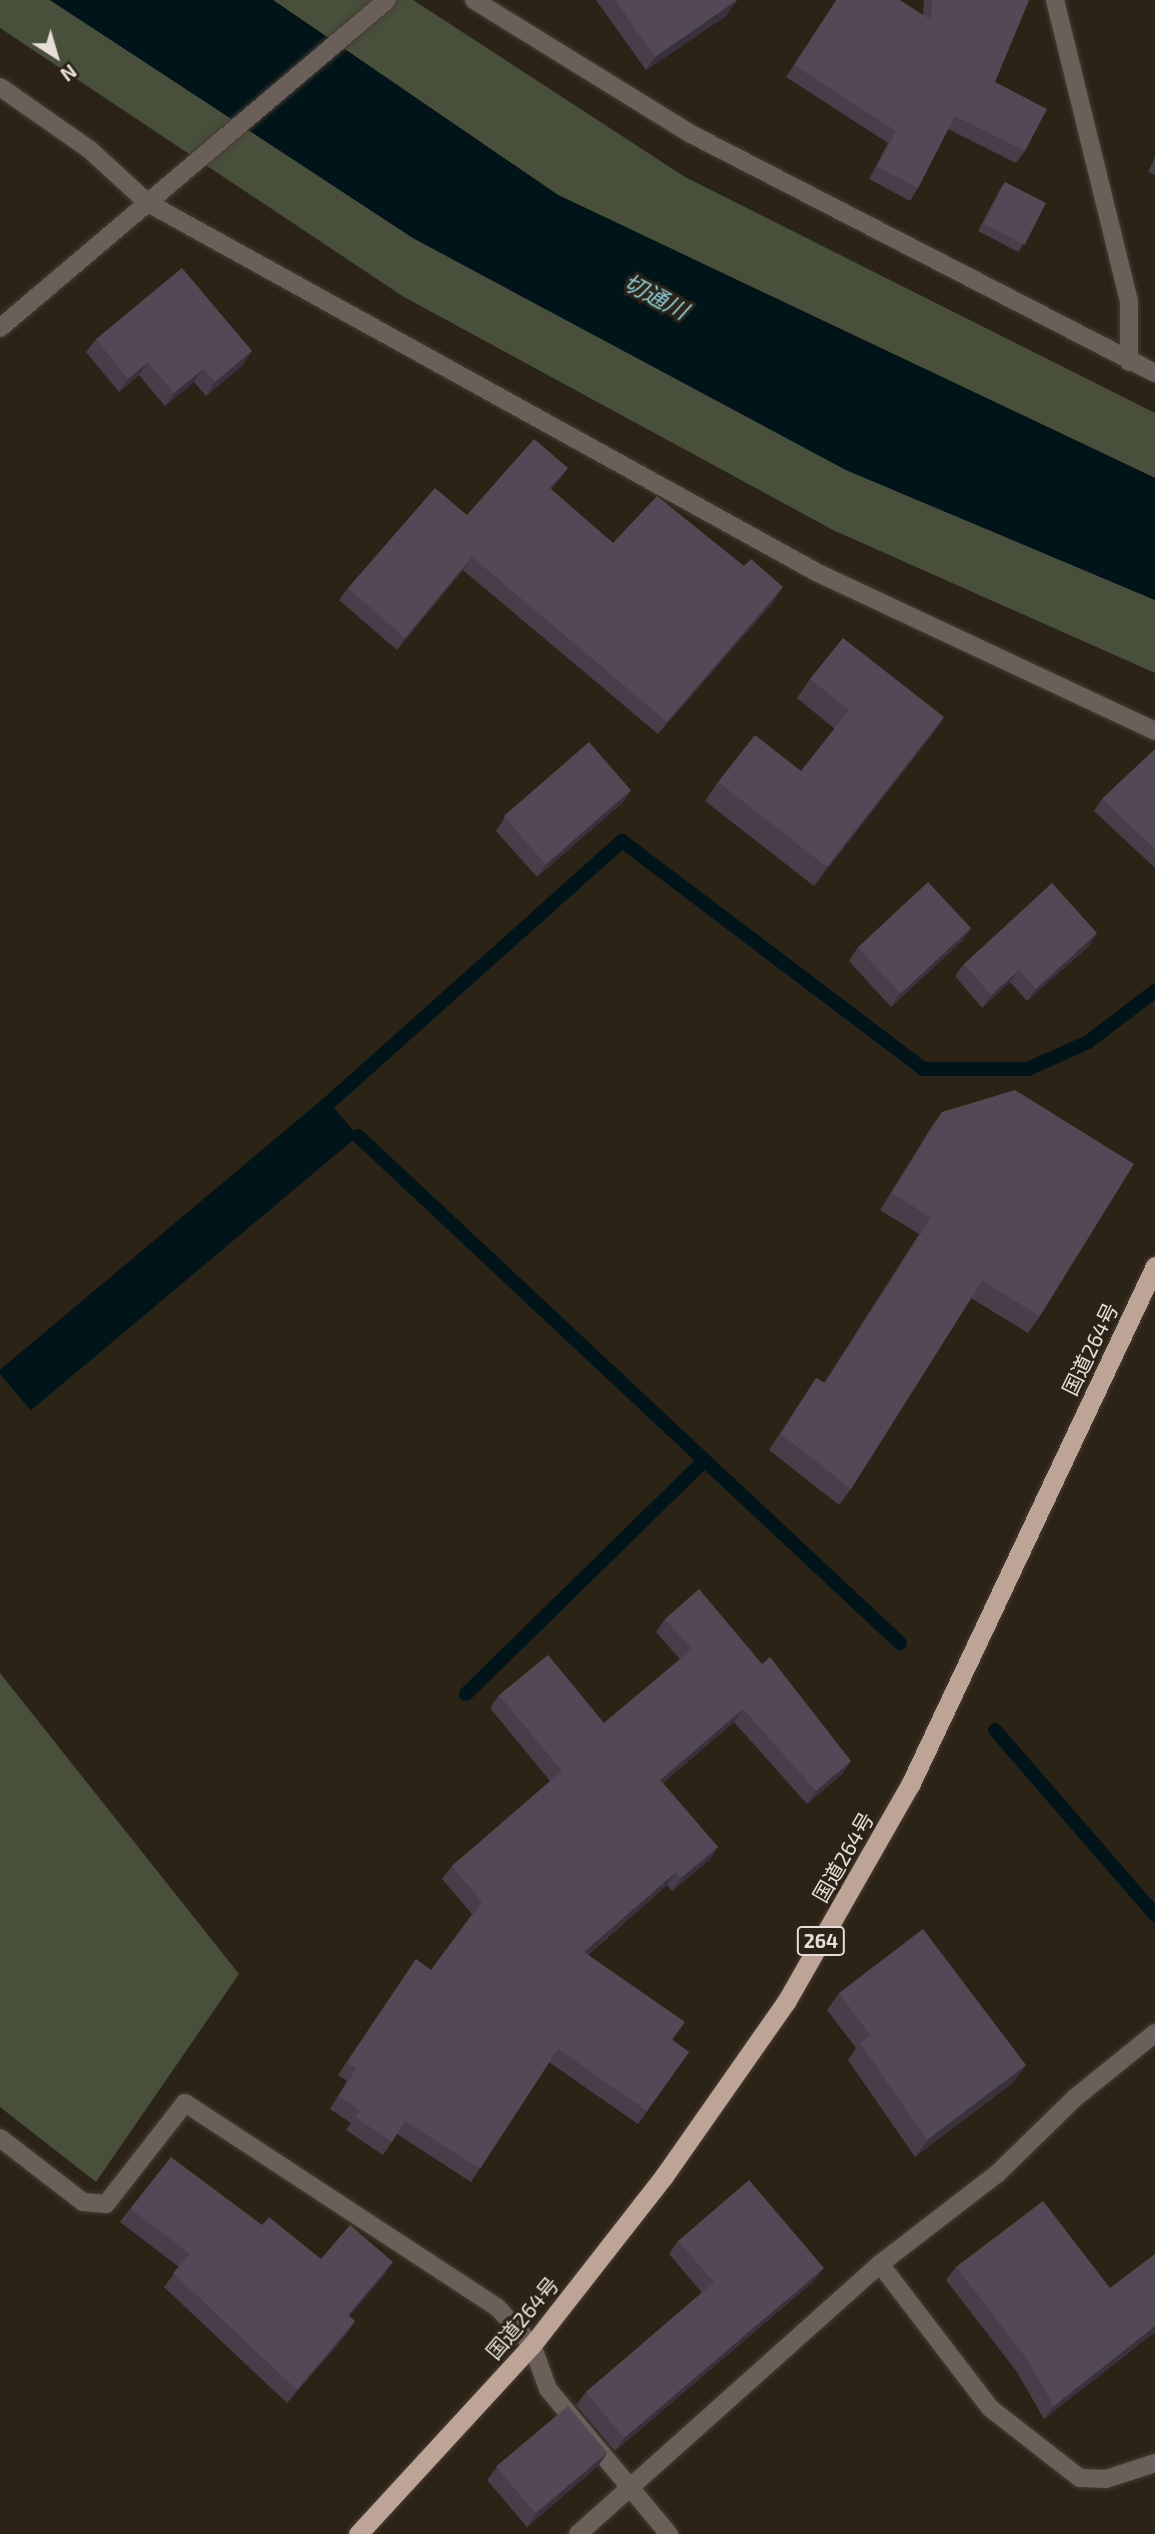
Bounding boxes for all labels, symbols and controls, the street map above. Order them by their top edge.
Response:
north arrow [21,21,91,91]
text: N [57,60,81,86]
water label: 切通川 [619,268,693,324]
street label: 国道264号 [1057,1299,1123,1399]
street label: 国道264号 [807,1808,879,1906]
road number: 264 [796,1926,846,1956]
street label: 国道264号 [480,2272,564,2364]

